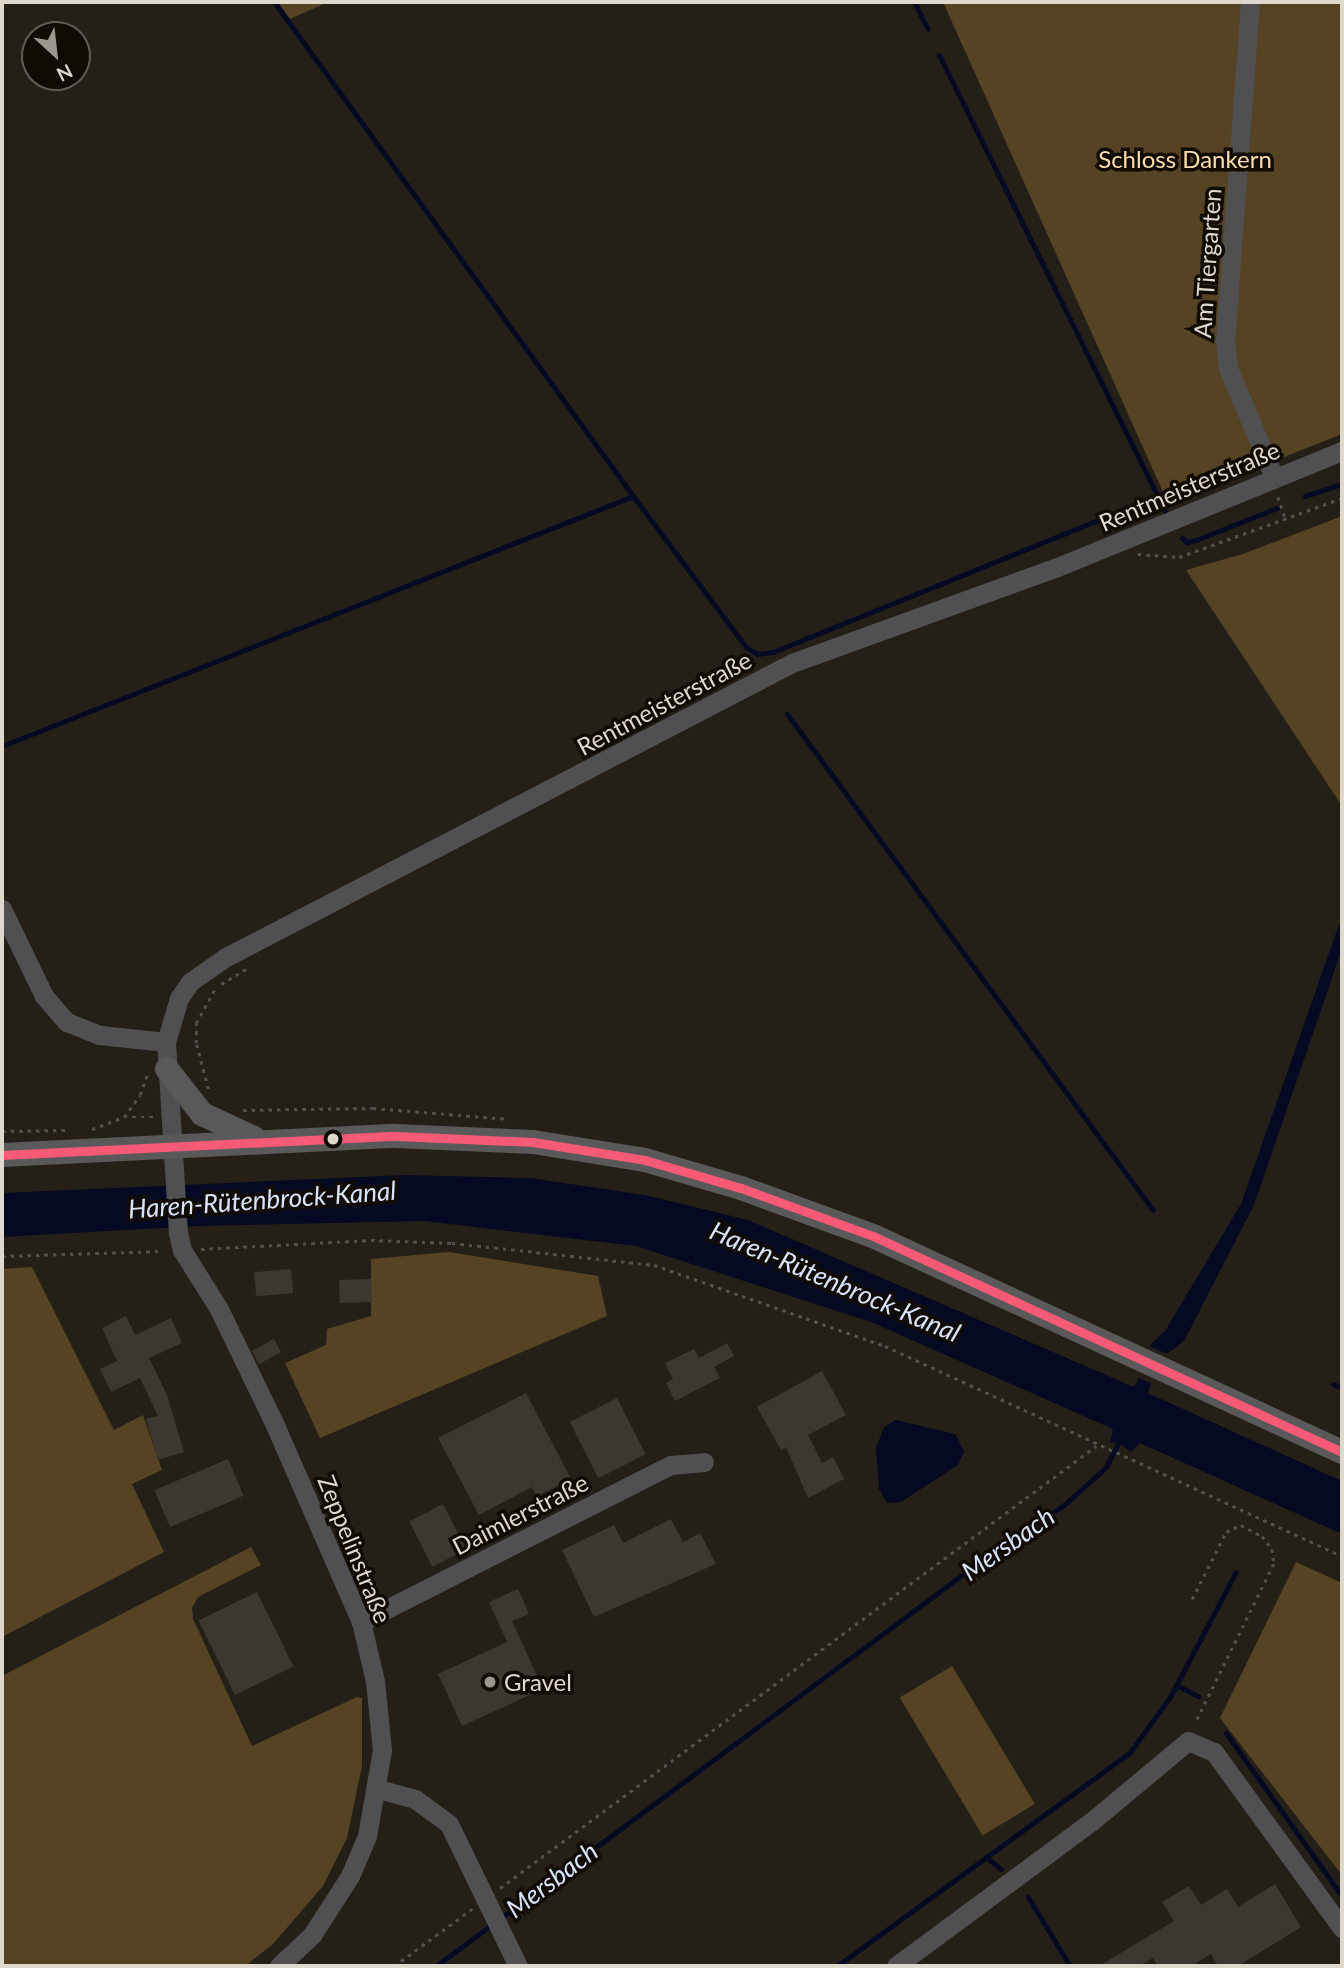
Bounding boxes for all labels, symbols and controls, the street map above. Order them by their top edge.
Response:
north arrow [21,21,91,91]
text: N [53,60,77,87]
park label: Schloss Dankern [1098,145,1272,173]
street label: Am Tiergarten [1187,187,1227,339]
street label: Rentmeisterstraße [1094,435,1284,537]
street label: Rentmeisterstraße [572,645,756,761]
unlabelled marker [326,1132,340,1146]
water label: Haren-Rütenbrock-Kanal [127,1175,397,1225]
water label: Haren-Rütenbrock-Kanal [705,1215,965,1349]
street label: Daimlerstraße [447,1467,593,1561]
street label: Zeppelinstraße [312,1471,398,1627]
water label: Mersbach [956,1501,1060,1587]
place label: Gravel [504,1668,572,1696]
marker: Gravel [482,1674,498,1690]
water label: Mersbach [500,1836,604,1924]

